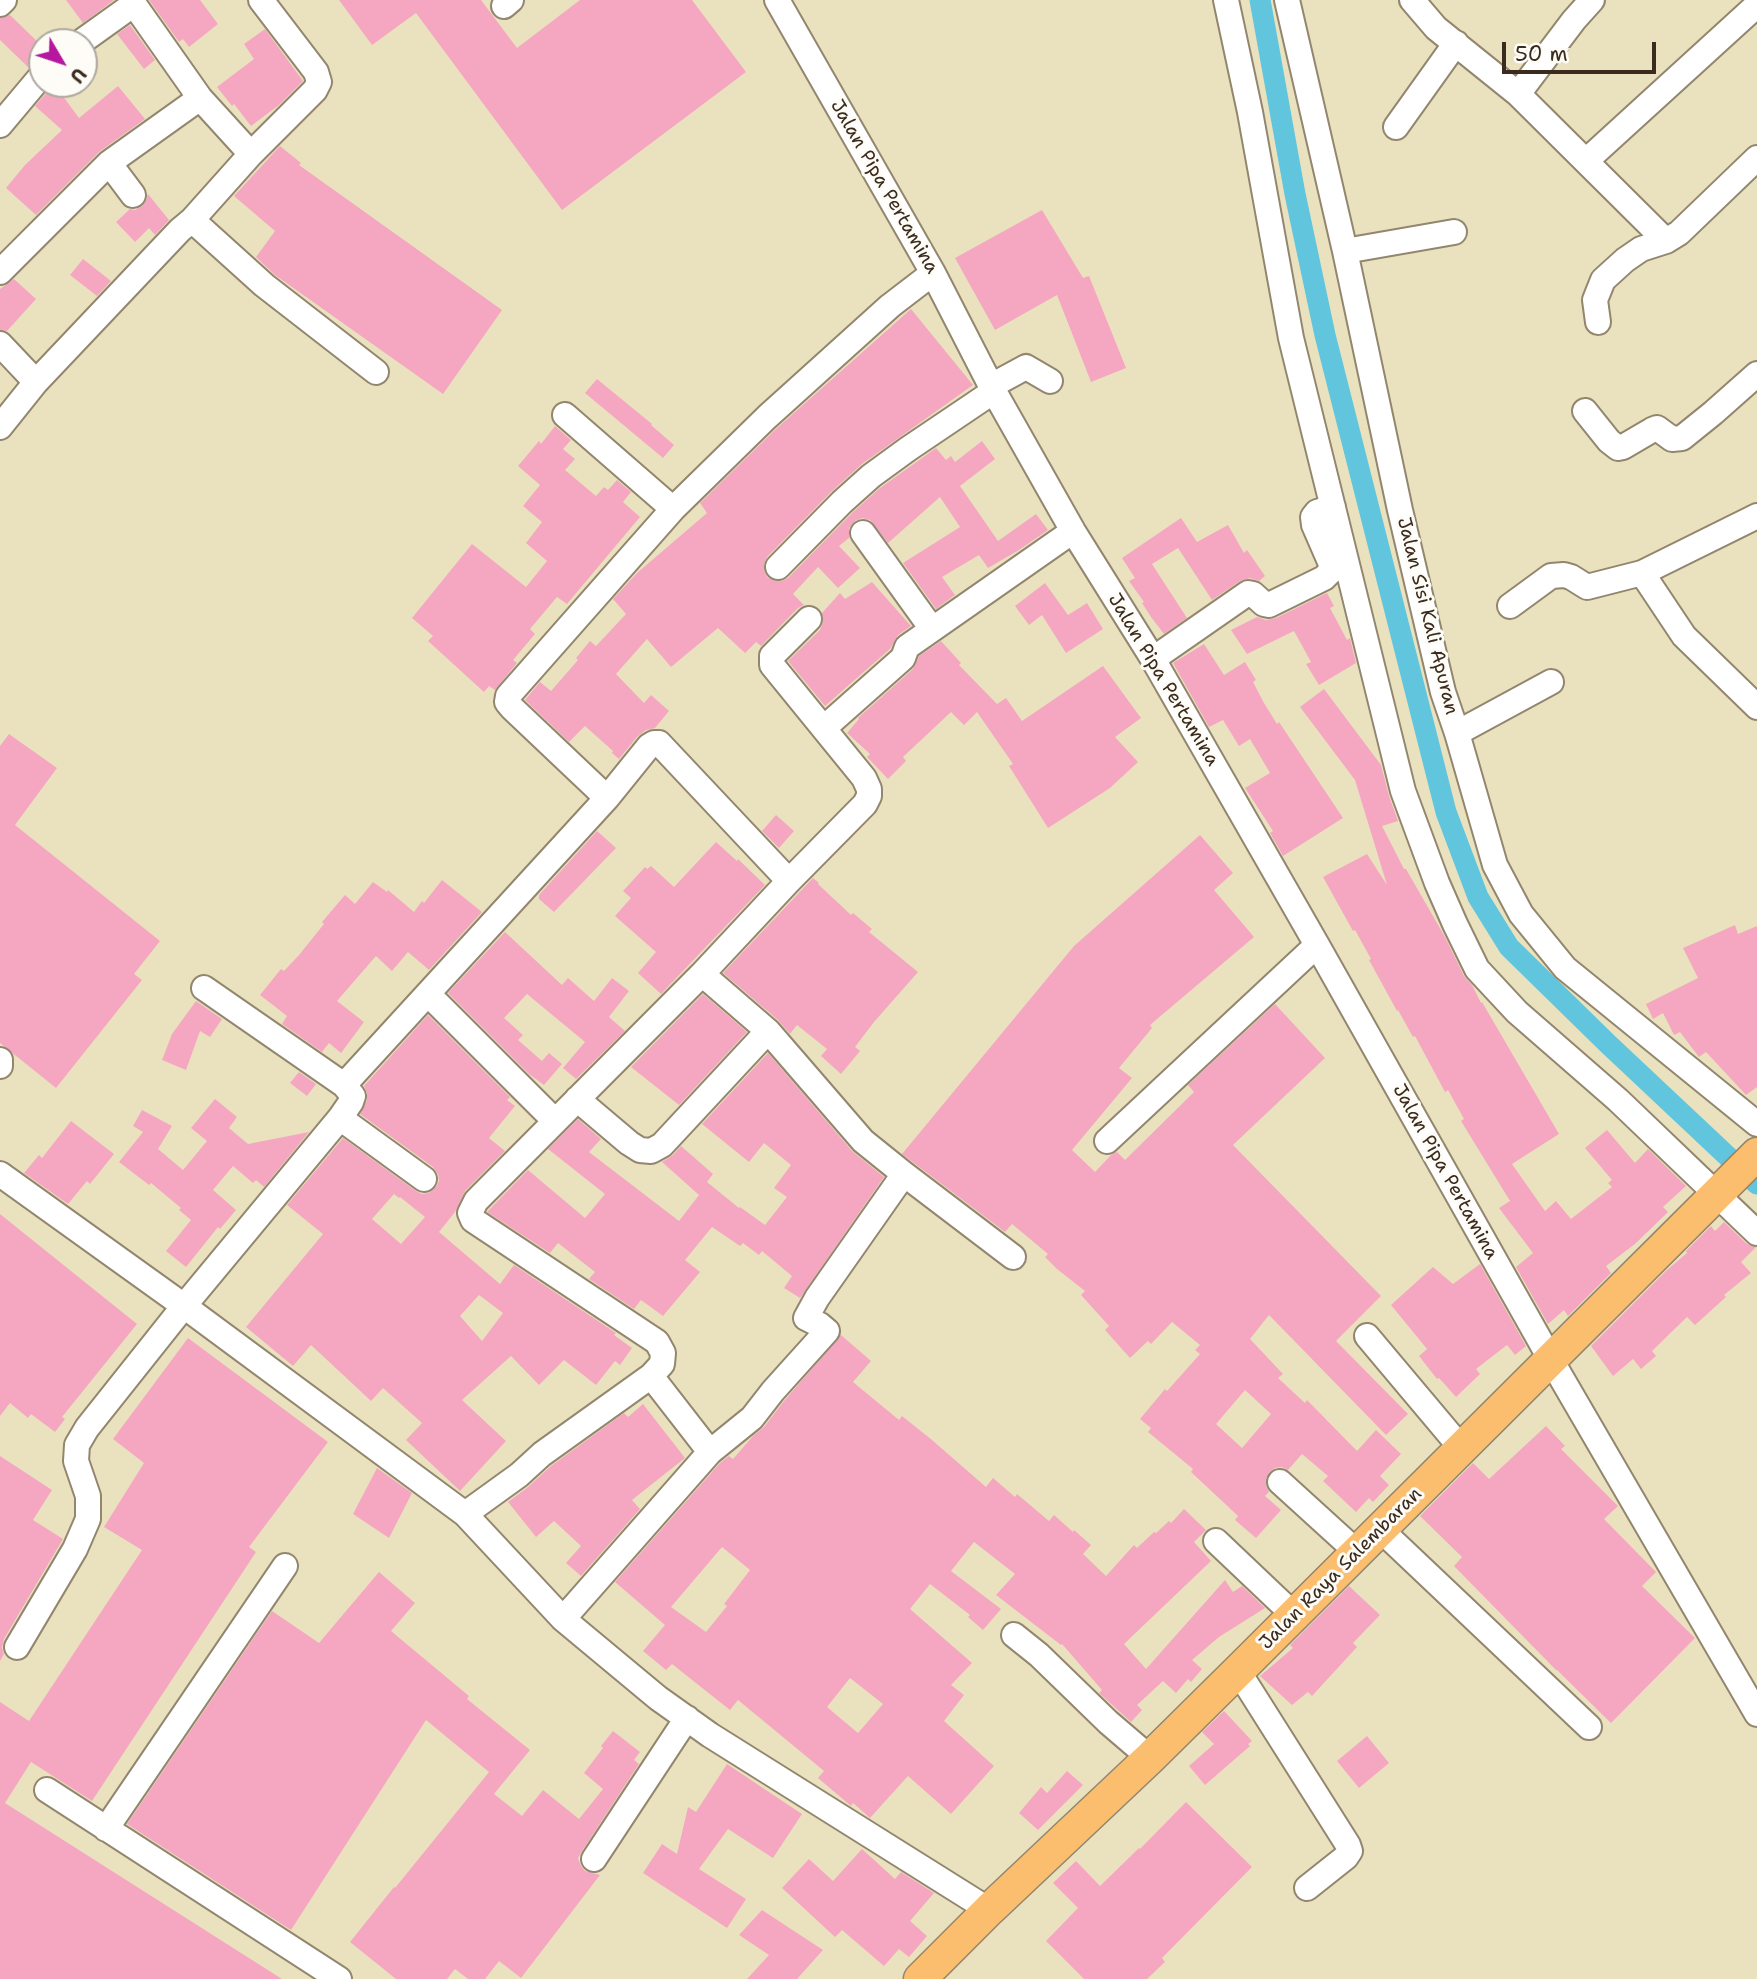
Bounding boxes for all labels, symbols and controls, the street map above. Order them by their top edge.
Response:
north arrow [28,28,98,98]
scale bar [1505,28,1659,72]
text: 50 m [1515,40,1568,68]
text: U [64,62,92,88]
street label: Jalan Pipa Pertamina [825,96,943,278]
street label: Jalan Sisi Kali Apuran [1391,515,1463,717]
street label: Jalan Pipa Pertamina [1102,590,1224,770]
street label: Jalan Pipa Pertamina [1387,1080,1503,1264]
street label: Jalan Raya Salembaran [1255,1483,1427,1655]

